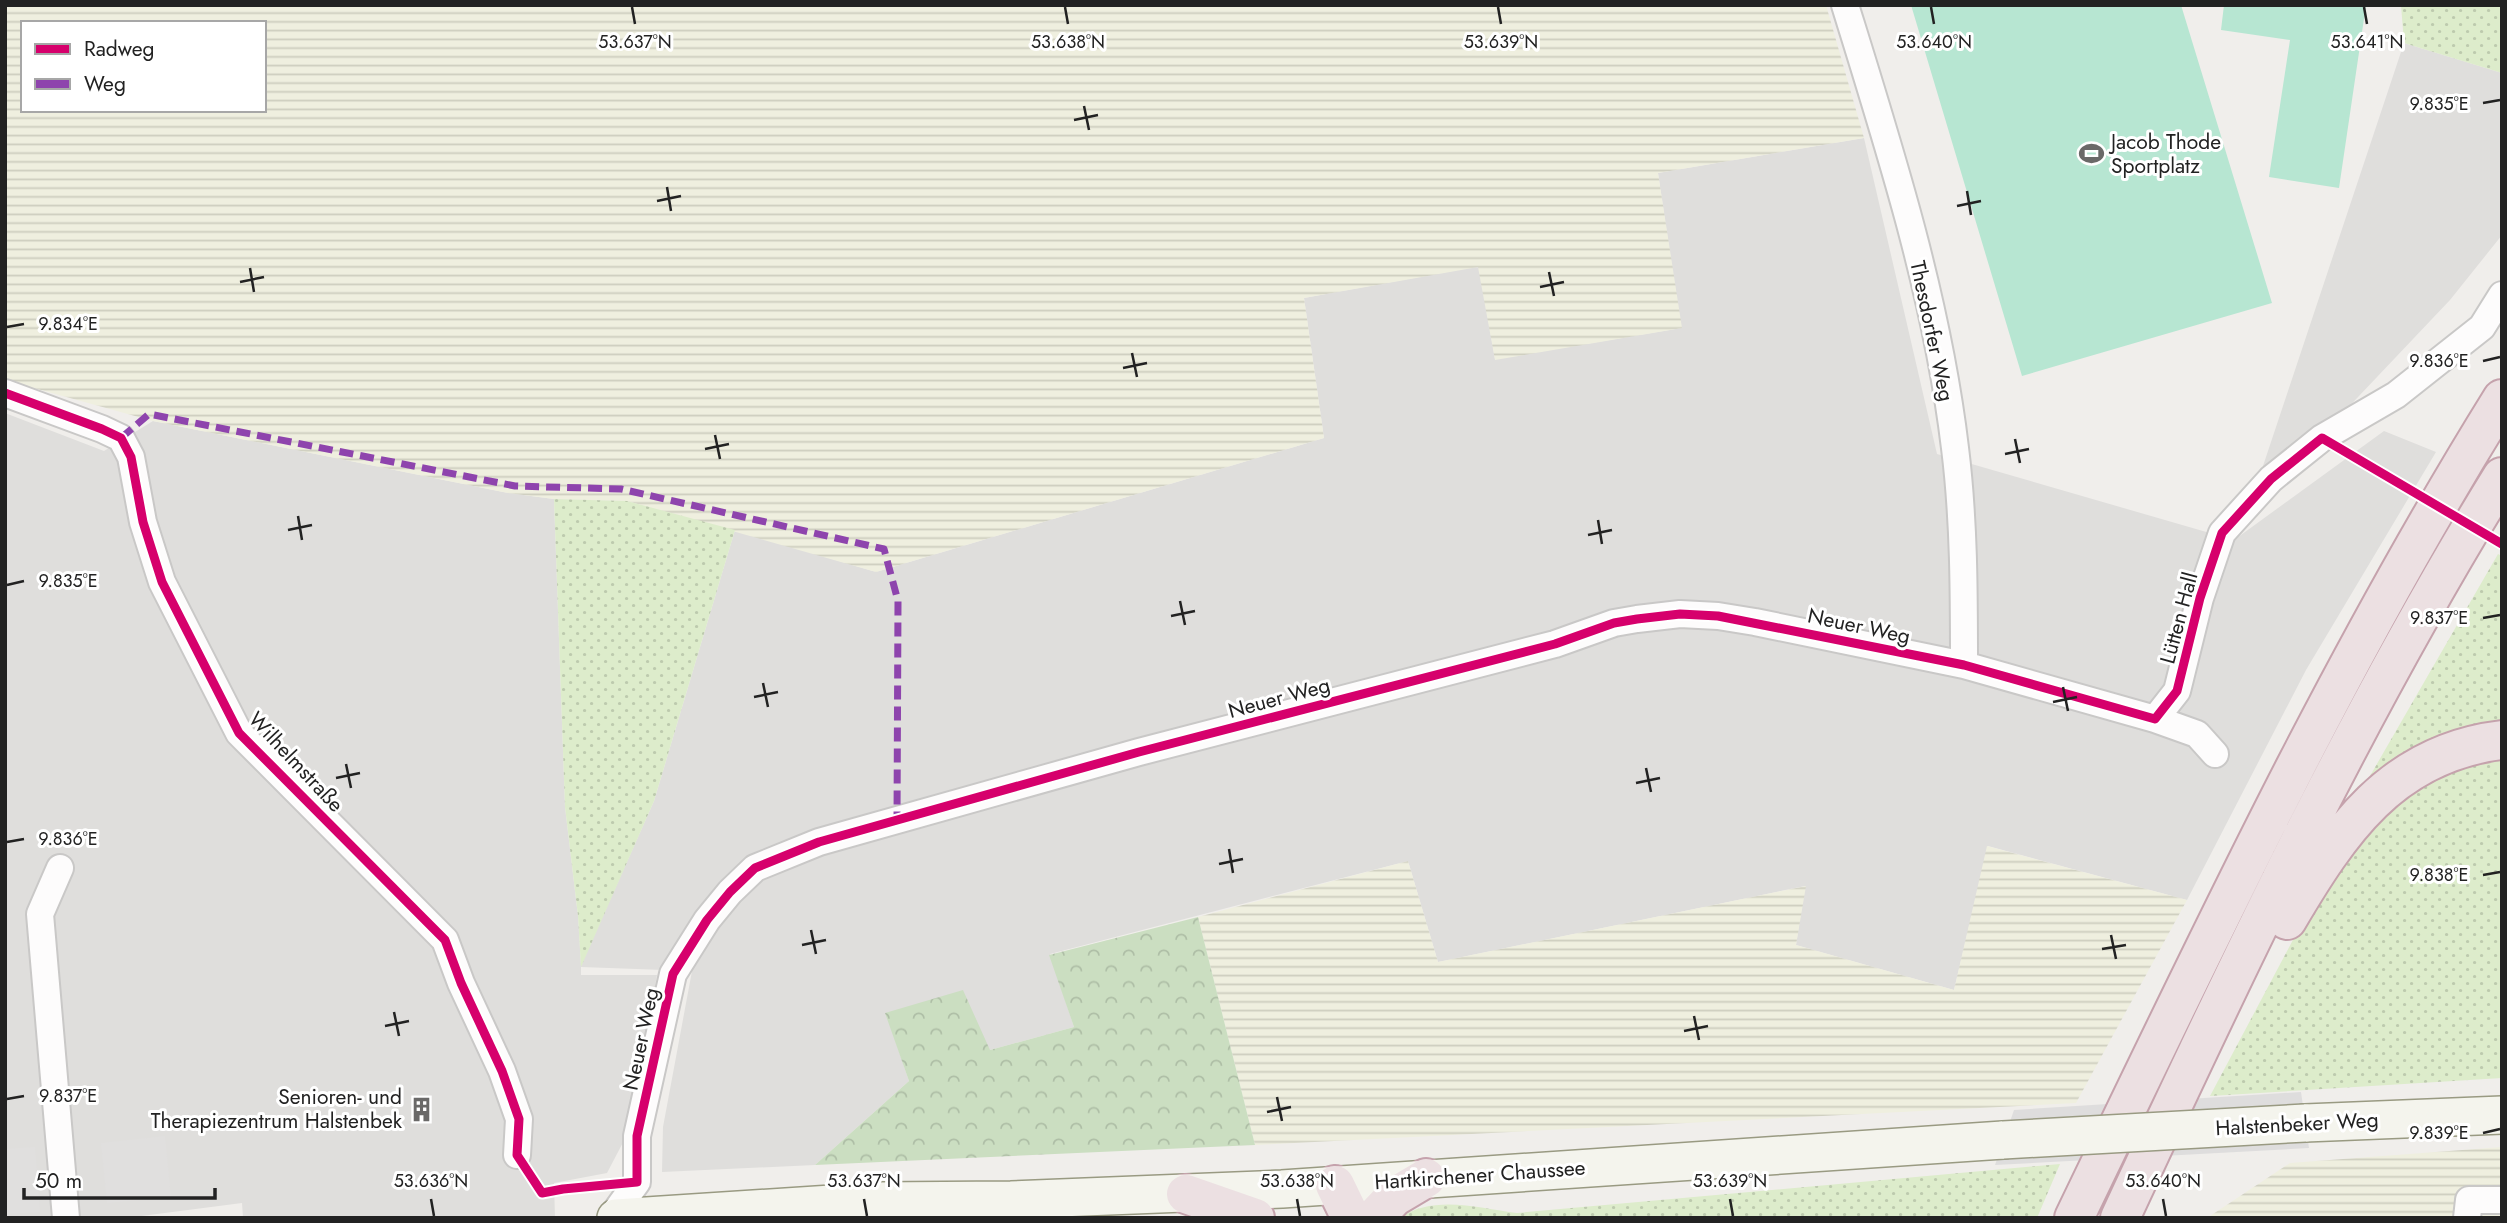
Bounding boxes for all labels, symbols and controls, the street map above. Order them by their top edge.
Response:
legend [21,21,266,112]
text: 53.637°N [598,29,672,55]
text: 53.638°N [1031,29,1105,55]
text: 53.639°N [1464,29,1538,55]
text: 53.640°N [1896,29,1972,55]
text: 53.641°N [2330,29,2404,55]
text: Radweg [84,34,155,64]
text: Weg [84,69,126,99]
text: 9.835°E [2409,91,2469,117]
place label: Jacob Thode Sportplatz [2108,127,2221,181]
sports icon: Jacob Thode Sportplatz [2077,140,2105,168]
street label: Thesdorfer Weg [1902,258,1962,404]
text: 9.834°E [38,311,98,337]
text: 9.836°E [2409,348,2469,374]
text: 9.835°E [38,568,98,594]
street label: Lütten Hall [2152,569,2206,667]
street label: Neuer Weg [1805,600,1913,652]
text: 9.837°E [2410,605,2468,631]
street label: Neuer Weg [1225,670,1333,726]
street label: Wilhelmstraße [242,705,351,819]
text: 9.836°E [38,826,98,852]
text: 9.838°E [2410,862,2468,888]
street label: Neuer Weg [615,985,667,1093]
place label: Senioren- und Therapiezentrum Halstenbek [151,1082,403,1136]
text: 9.837°E [39,1083,97,1109]
building icon: Senioren- und Therapiezentrum Halstenbek [408,1095,436,1123]
street label: Halstenbeker Weg [2215,1105,2379,1143]
text: 9.839°E [2409,1120,2469,1146]
street label: Hartkirchener Chaussee [1374,1153,1587,1197]
scale bar [24,1156,215,1200]
text: 50 m [35,1166,82,1196]
text: 53.636°N [394,1168,468,1194]
text: 53.637°N [827,1168,901,1194]
text: 53.638°N [1260,1168,1334,1194]
text: 53.639°N [1693,1168,1767,1194]
text: 53.640°N [2125,1168,2201,1194]

